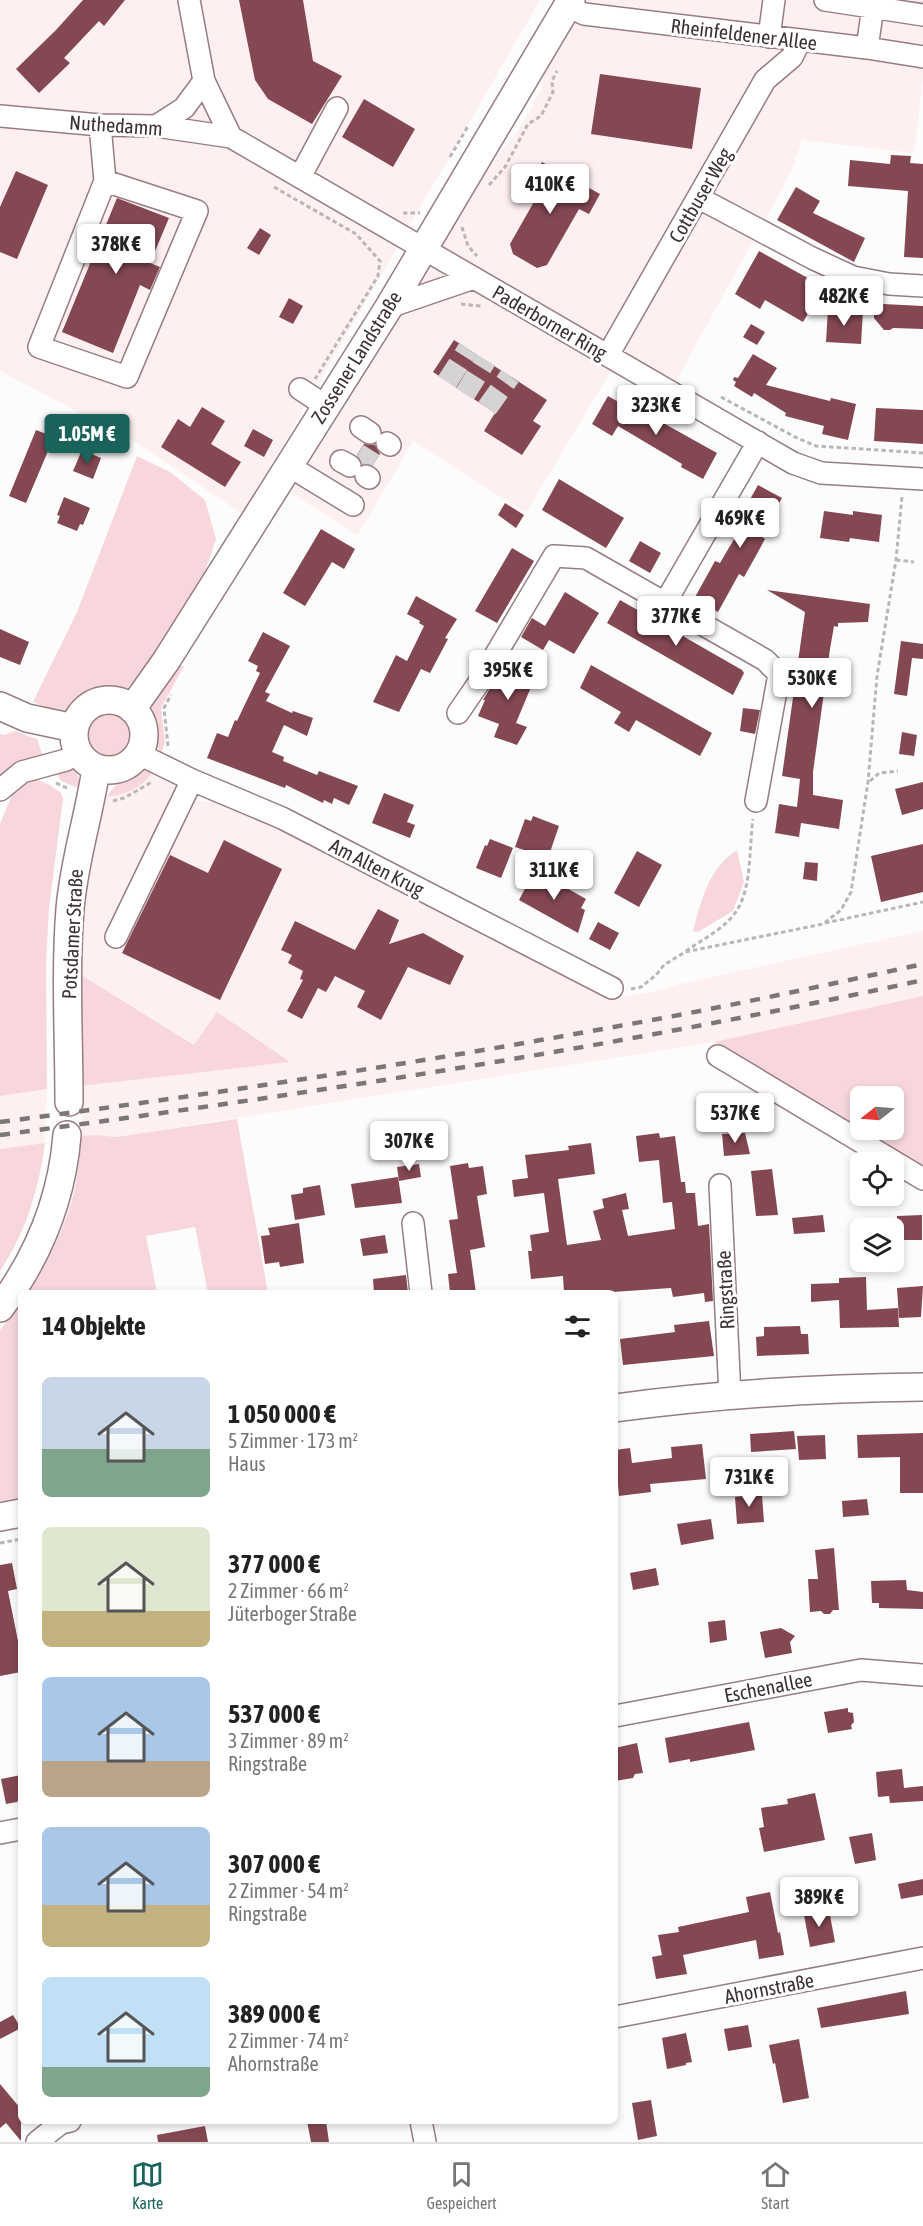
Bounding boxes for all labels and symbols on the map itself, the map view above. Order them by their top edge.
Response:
street label: Rheinfeldener Allee [670,14,818,54]
street label: Nuthedamm [69,110,163,140]
street label: Cottbuser Weg [664,143,737,246]
pin: 410K € [501,164,599,215]
pin: 378K € [67,224,165,275]
pin: 482K € [795,276,893,327]
street label: Paderborner Ring [489,280,612,364]
street label: Zossener Landstraße [306,287,406,427]
pin: 323K € [607,385,705,436]
pin: 1.05M € [32,414,142,465]
pin: 469K € [691,498,789,549]
pin: 377K € [627,596,725,647]
pin: 395K € [459,650,557,701]
pin: 530K € [763,658,861,709]
street label: Am Alten Krug [326,833,428,901]
pin: 311K € [505,850,603,901]
street label: Potsdamer Straße [57,868,87,1000]
north arrow [850,1086,904,1140]
pin: 537K € [686,1093,784,1144]
pin: 307K € [360,1121,458,1172]
street label: Ringstraße [711,1250,739,1330]
pin: 731K € [700,1457,798,1508]
street label: Eschenallee [722,1667,814,1707]
pin: 389K € [770,1877,868,1928]
street label: Ahornstraße [722,1968,816,2008]

